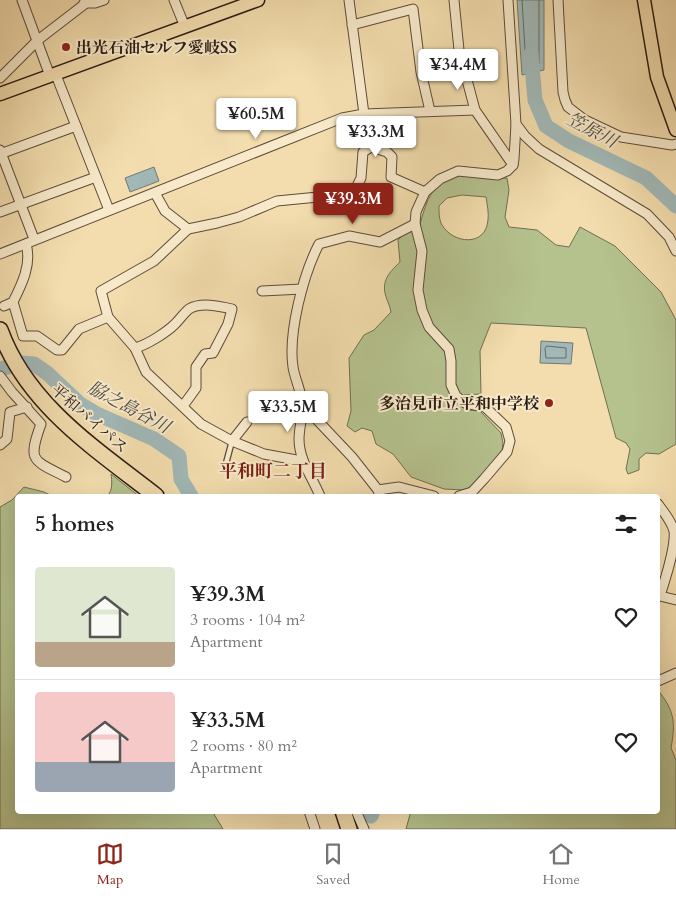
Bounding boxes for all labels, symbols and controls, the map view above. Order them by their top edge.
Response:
place label: 出光石油セルフ愛岐SS [76,37,237,59]
marker: 出光石油セルフ愛岐SS [60,41,72,53]
pin: ¥34.4M [417,48,499,91]
text: ¥34.4M [429,54,487,76]
pin: ¥60.5M [215,98,297,140]
text: ¥60.5M [227,103,285,125]
water label: 笠原川 [562,107,623,155]
pin: ¥33.3M [335,116,417,158]
text: ¥33.3M [347,121,405,143]
pin: ¥39.3M [312,182,394,225]
text: ¥39.3M [324,188,382,210]
water label: 脇之島谷川 [83,375,176,441]
street label: 平和バイパス [46,379,133,458]
pin: ¥33.5M [247,390,329,433]
place label: 多治見市立平和中学校 [379,393,540,415]
text: ¥33.5M [259,396,317,418]
marker: 多治見市立平和中学校 [543,397,555,409]
district label: 平和町二丁目 [219,459,327,484]
text: 5 homes [35,510,114,539]
icon: filters [612,510,640,538]
text: ¥39.3M [190,580,266,609]
icon: home [75,587,135,647]
icon: heart [612,603,640,631]
text: 3 rooms · 104 m² [190,609,305,631]
text: Apartment [190,631,263,653]
text: ¥33.5M [190,706,266,735]
icon: home [75,712,135,772]
icon: heart [612,728,640,756]
text: 2 rooms · 80 m² [190,735,297,757]
text: Apartment [190,757,263,779]
tab: Map [96,840,124,889]
tab: Saved [316,840,350,889]
tab: Home [542,840,580,889]

